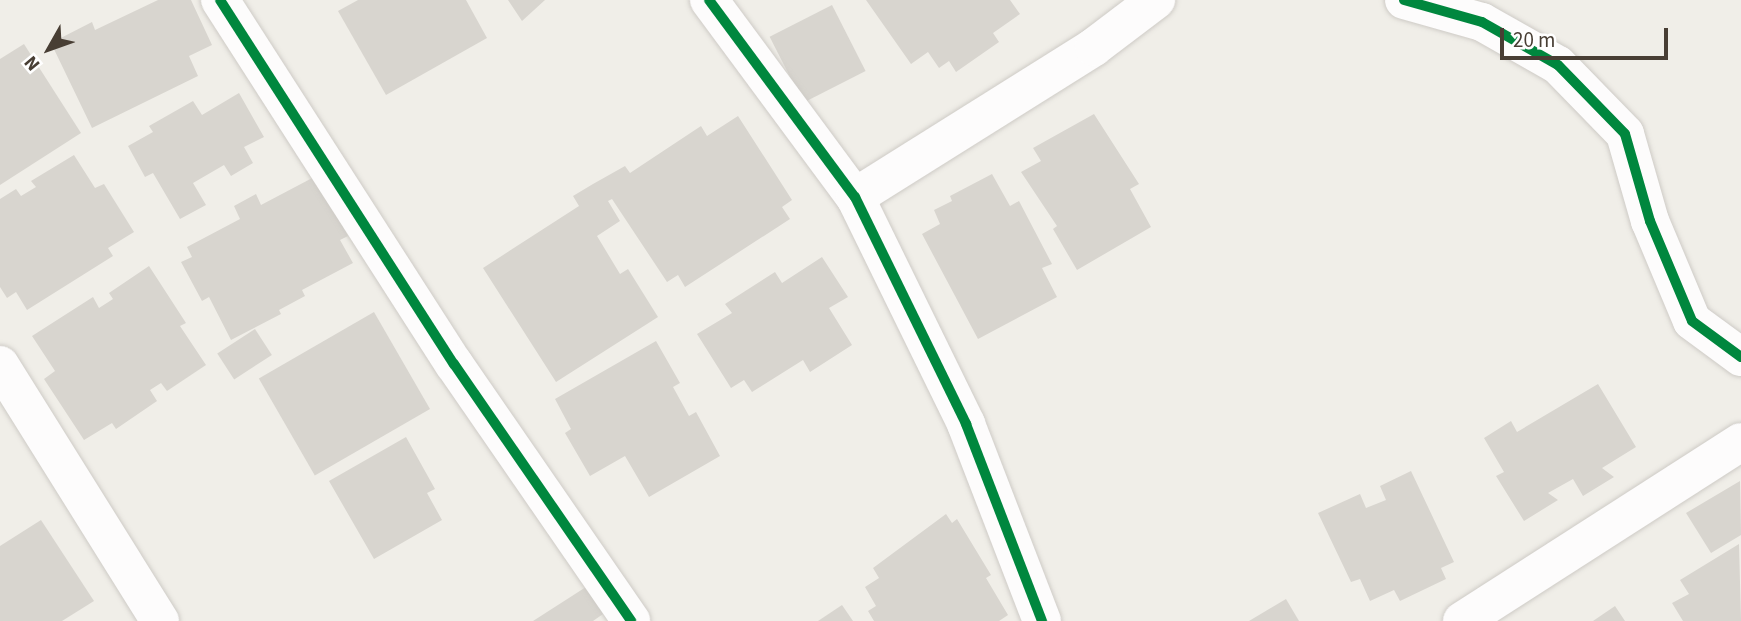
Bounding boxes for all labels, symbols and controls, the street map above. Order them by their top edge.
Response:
north arrow [14,14,84,84]
scale bar [1503,14,1671,58]
text: 20 m [1513,25,1555,55]
text: N [18,49,47,76]

